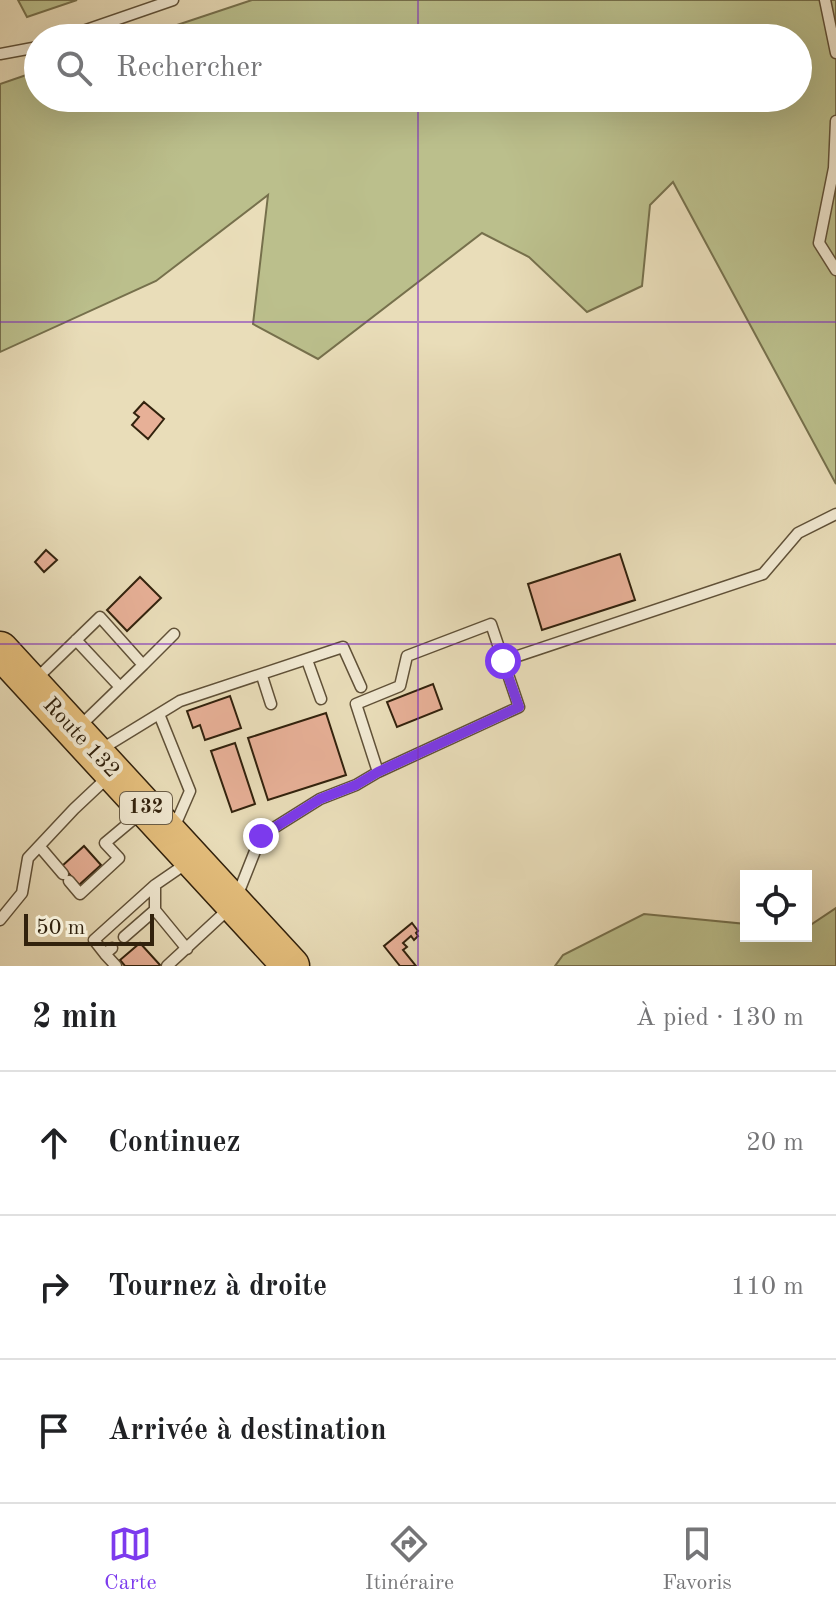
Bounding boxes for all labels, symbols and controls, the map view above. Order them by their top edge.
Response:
search box [24,24,812,112]
icon: search [52,46,96,90]
text: Rechercher [116,53,262,83]
route start [485,643,521,679]
street label: Route 132 [39,694,123,782]
road number: 132 [120,792,172,824]
route end [243,818,279,854]
map controls [740,870,812,942]
button: locate [740,870,812,942]
scale bar [24,910,154,946]
text: 50 m [36,917,85,939]
text: 2 min [32,1001,117,1035]
text: À pied · 130 m [636,1005,804,1031]
icon: ahead [32,1121,76,1165]
text: Continuez [108,1128,241,1158]
text: 20 m [746,1130,804,1156]
icon: right [32,1265,76,1309]
text: Tournez à droite [108,1272,327,1302]
text: 110 m [731,1274,804,1300]
icon: arrive [32,1409,76,1453]
text: Arrivée à destination [108,1416,387,1446]
tab: Carte [104,1522,157,1597]
tab: Itinéraire [365,1522,454,1597]
tab: Favoris [662,1522,732,1597]

